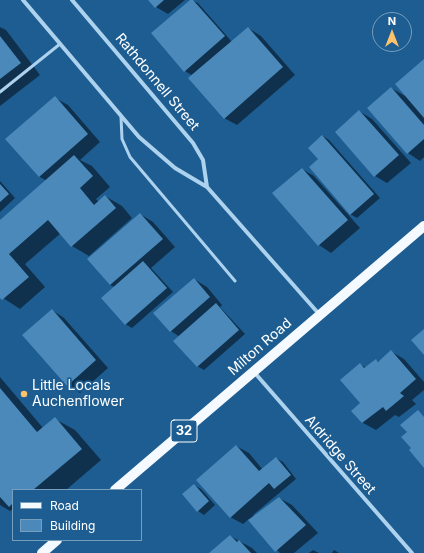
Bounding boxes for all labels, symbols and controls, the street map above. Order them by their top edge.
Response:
north arrow [372,12,412,52]
text: N [388,14,396,28]
street label: Rathdonnell Street [111,30,203,134]
street label: Milton Road [225,315,295,379]
place label: Little Locals Auchenflower [32,378,124,410]
marker: Little Locals Auchenflower [19,389,29,399]
street label: Aldridge Street [301,412,379,498]
road number: 32 [171,420,197,442]
legend [12,489,142,541]
text: Road [50,498,79,513]
text: Building [50,518,95,533]

